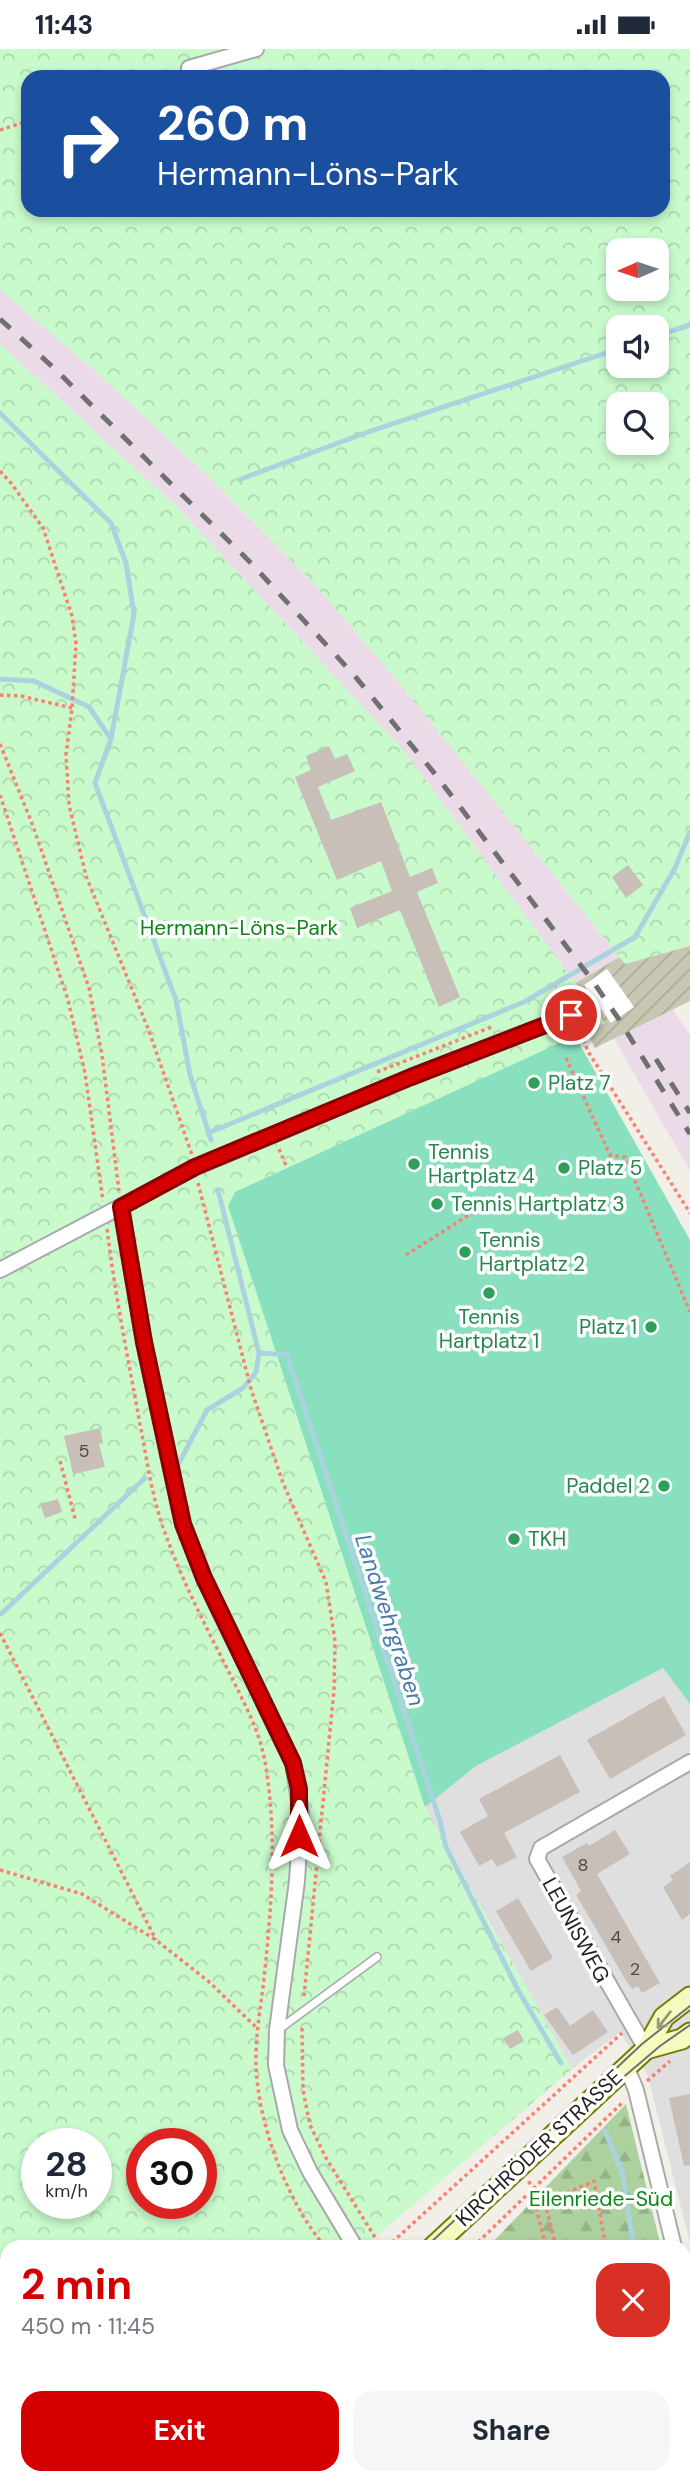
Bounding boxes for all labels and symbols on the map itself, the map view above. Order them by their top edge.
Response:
north arrow [606,238,668,301]
park label: Hermann-Löns-Park [140,914,338,942]
pin [541,985,601,1045]
place label: Platz 7 [548,1069,611,1097]
marker: Platz 7 [526,1075,542,1091]
place label: Tennis Hartplatz 4 [428,1138,535,1190]
place label: Platz 5 [578,1154,642,1182]
marker: Tennis Hartplatz 4 [406,1156,422,1172]
marker: Platz 5 [556,1160,572,1176]
place label: Tennis Hartplatz 3 [451,1190,625,1218]
marker: Tennis Hartplatz 3 [429,1196,445,1212]
place label: Tennis Hartplatz 2 [479,1226,585,1278]
marker: Tennis Hartplatz 2 [457,1244,473,1260]
marker: Tennis Hartplatz 1 [481,1285,497,1301]
place label: Tennis Hartplatz 1 [439,1303,539,1355]
place label: Platz 1 [579,1313,637,1341]
marker: Platz 1 [643,1319,659,1335]
house number: 5 [79,1439,89,1463]
place label: Paddel 2 [566,1472,650,1500]
marker: Paddel 2 [656,1478,672,1494]
place label: TKH [528,1525,566,1553]
water label: Landwehrgraben [348,1530,432,1710]
marker: TKH [506,1531,522,1547]
position arrow [262,1799,336,1873]
house number: 8 [578,1853,588,1877]
street label: LEUNISWEG [536,1872,616,1988]
house number: 4 [611,1925,622,1949]
house number: 2 [630,1957,640,1981]
one-way arrow [656,2010,671,2028]
street label: KIRCHRÖDER STRASSE [450,2063,628,2233]
speed limit sign: 30 [126,2128,217,2219]
park label: Eilenriede-Süd [529,2185,673,2213]

